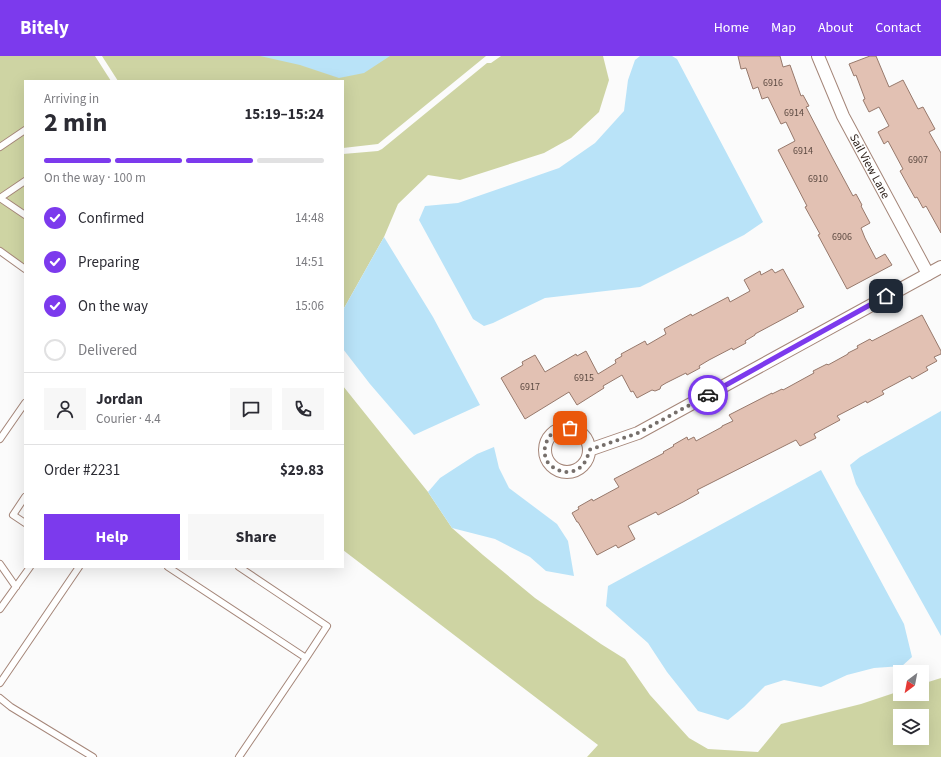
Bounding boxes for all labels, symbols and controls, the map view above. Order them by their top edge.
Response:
text: Bitely [20,15,69,42]
text: Home [714,18,749,38]
text: Map [771,18,796,38]
text: About [818,18,853,38]
text: Contact [875,18,921,38]
house number: 6916 [763,76,783,90]
text: Arriving in [44,90,99,108]
text: 2 min [44,104,107,141]
text: 15:19–15:24 [244,104,324,125]
house number: 6914 [784,106,804,120]
street label: Sail View Lane [846,131,894,202]
house number: 6914 [793,144,813,158]
house number: 6907 [908,153,928,167]
text: On the way · 100 m [44,169,146,187]
house number: 6910 [808,172,828,186]
icon: check [44,207,66,229]
text: Confirmed [78,208,144,229]
text: 14:48 [295,209,324,227]
house number: 6906 [832,230,852,244]
icon: check [44,251,66,273]
text: Preparing [78,252,139,273]
text: 14:51 [295,253,324,271]
pin [869,279,903,313]
icon: home [875,285,897,307]
icon: check [44,295,66,317]
text: On the way [78,296,148,317]
text: 15:06 [295,297,324,315]
text: Delivered [78,340,137,361]
house number: 6915 [574,371,594,385]
courier [688,375,728,415]
house number: 6917 [520,380,540,394]
icon: car [697,384,719,406]
button: person [44,388,86,430]
button: chat [230,388,272,430]
button: phone [282,388,324,430]
text: Jordan [96,389,143,410]
text: Courier · 4.4 [96,410,161,428]
pin [553,411,587,445]
icon: bag [559,417,581,439]
text: Order #2231 [44,460,120,481]
text: $29.83 [280,460,324,481]
button: Help [44,514,180,560]
button: Share [188,514,324,560]
north arrow [893,665,929,701]
map controls [893,665,929,745]
button: layers [893,709,929,745]

